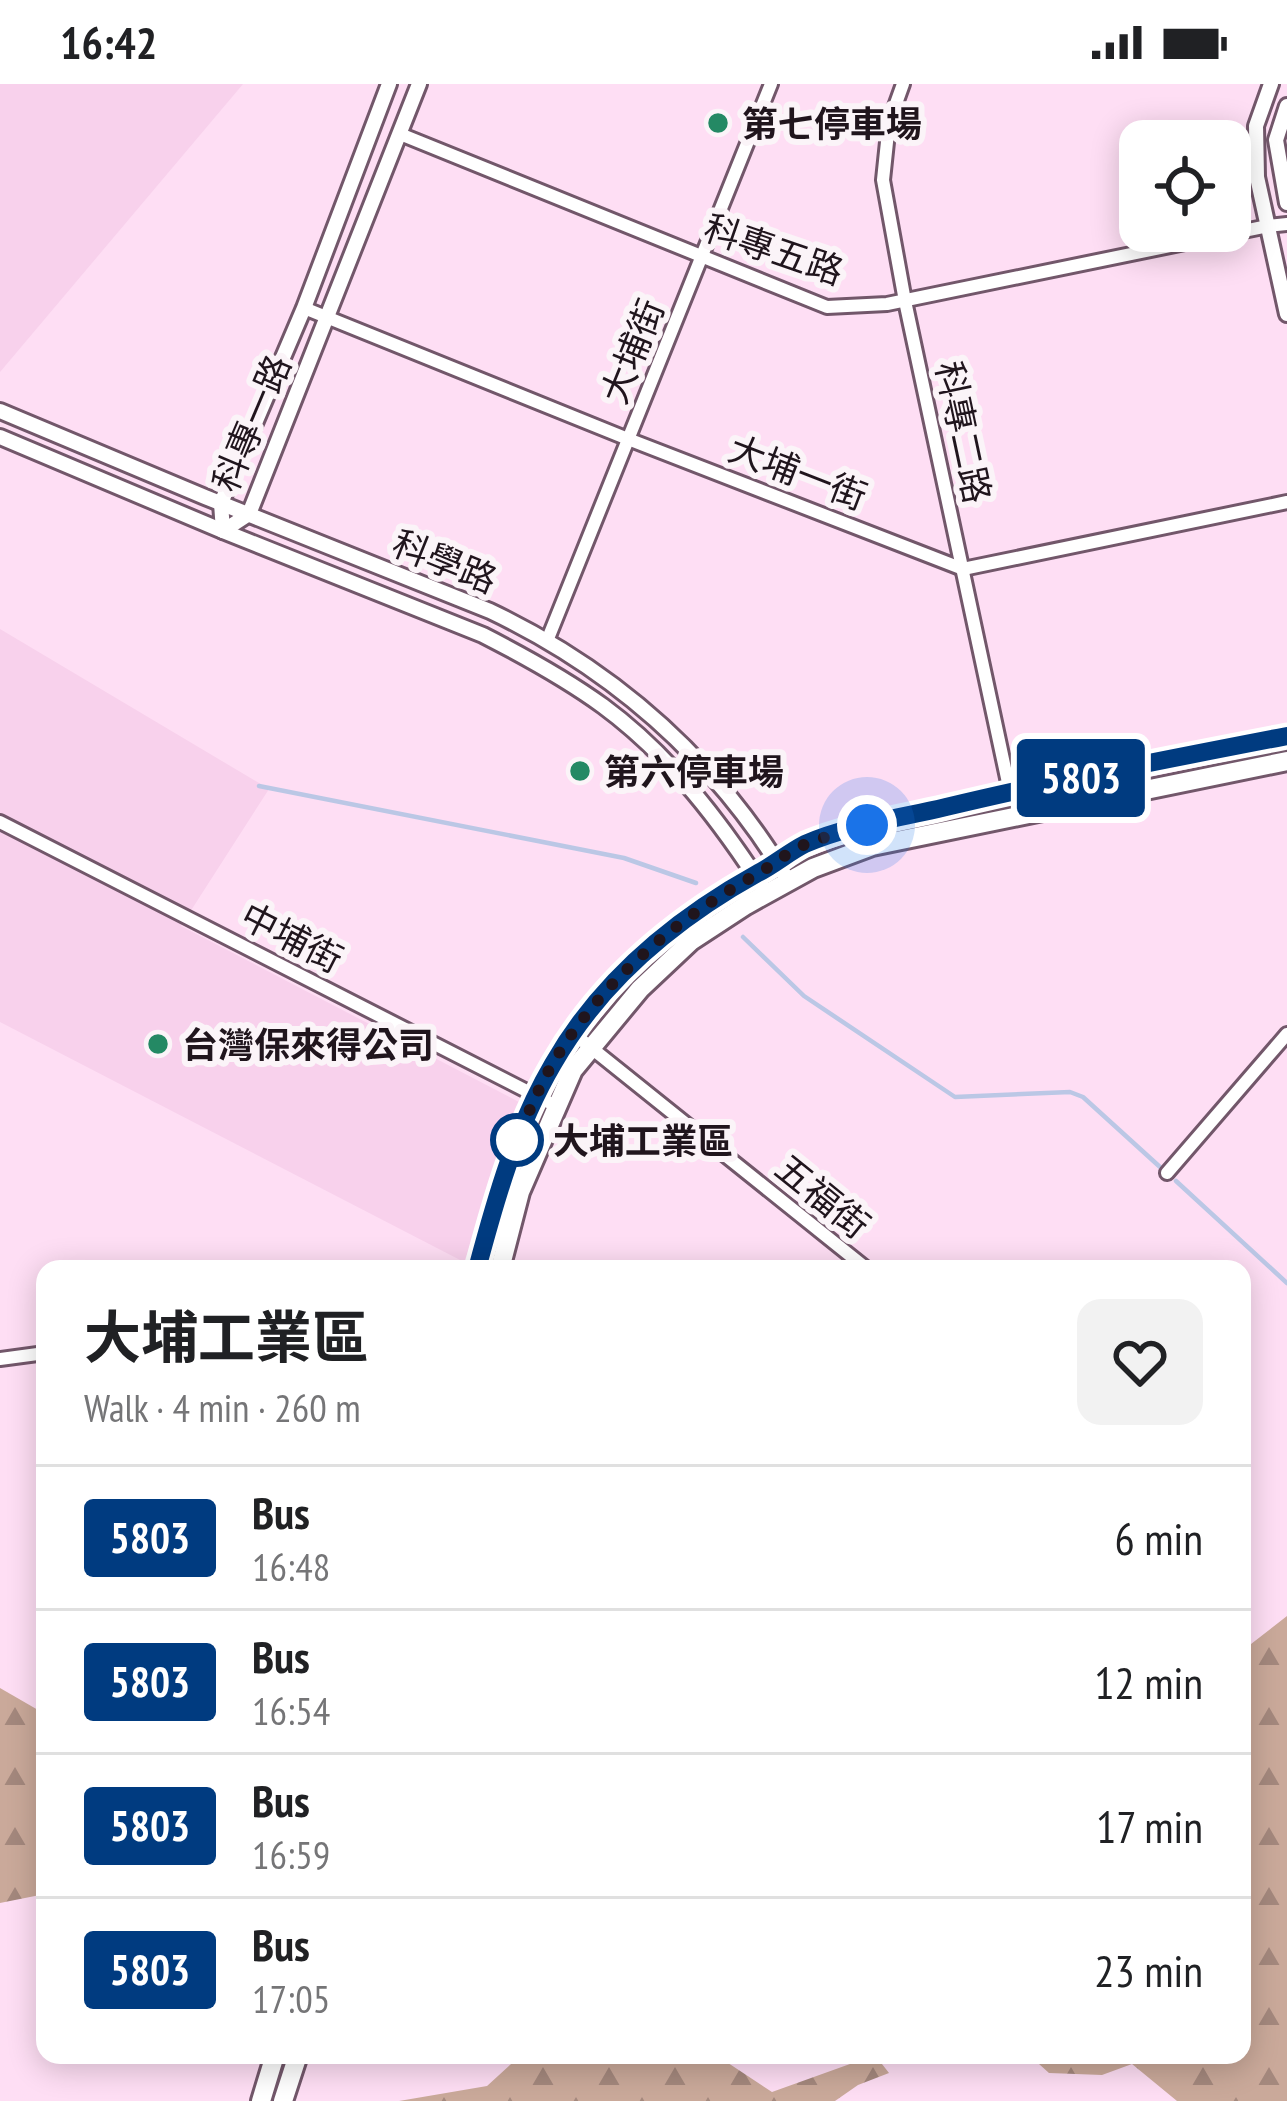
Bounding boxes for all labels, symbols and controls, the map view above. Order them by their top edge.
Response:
text: 16:42 [60,13,157,71]
place label: 第七停車場 [742,100,922,147]
marker: 第七停車場 [705,110,731,136]
map controls [1119,120,1251,252]
button: locate [1119,120,1251,252]
street label: 科專五路 [698,203,850,295]
street label: 大埔街 [590,292,674,410]
street label: 科專一路 [201,348,301,498]
street label: 科專二路 [926,357,1002,507]
street label: 大埔一街 [722,424,874,520]
street label: 科學路 [386,519,504,603]
line badge: 5803 [997,739,1165,817]
place label: 第六停車場 [604,748,784,795]
text: 5803 [1041,750,1121,805]
marker: 第六停車場 [567,758,593,784]
your location [837,795,897,855]
street label: 中埔街 [233,892,351,982]
place label: 台灣保來得公司 [182,1021,434,1068]
marker: 台灣保來得公司 [145,1031,171,1057]
marker: 大埔工業區 [492,1115,542,1165]
place label: 大埔工業區 [553,1117,733,1164]
street label: 五福街 [766,1144,880,1248]
button: heart [1077,1299,1203,1425]
text: 大埔工業區 [84,1300,369,1374]
text: Walk · 4 min · 260 m [84,1382,361,1433]
text: Bus [252,1483,310,1541]
text: 6 min [1114,1509,1203,1567]
text: 5803 [110,1510,190,1565]
text: 16:48 [252,1541,330,1592]
text: Bus [252,1627,310,1685]
text: 12 min [1094,1653,1203,1711]
text: 5803 [110,1654,190,1709]
text: 16:54 [252,1685,330,1736]
text: Bus [252,1771,310,1829]
text: 17 min [1096,1797,1203,1855]
text: 5803 [110,1798,190,1853]
text: 16:59 [252,1829,330,1880]
text: Bus [252,1915,310,1973]
text: 23 min [1094,1941,1203,1999]
text: 5803 [110,1942,190,1997]
text: 17:05 [252,1973,330,2024]

